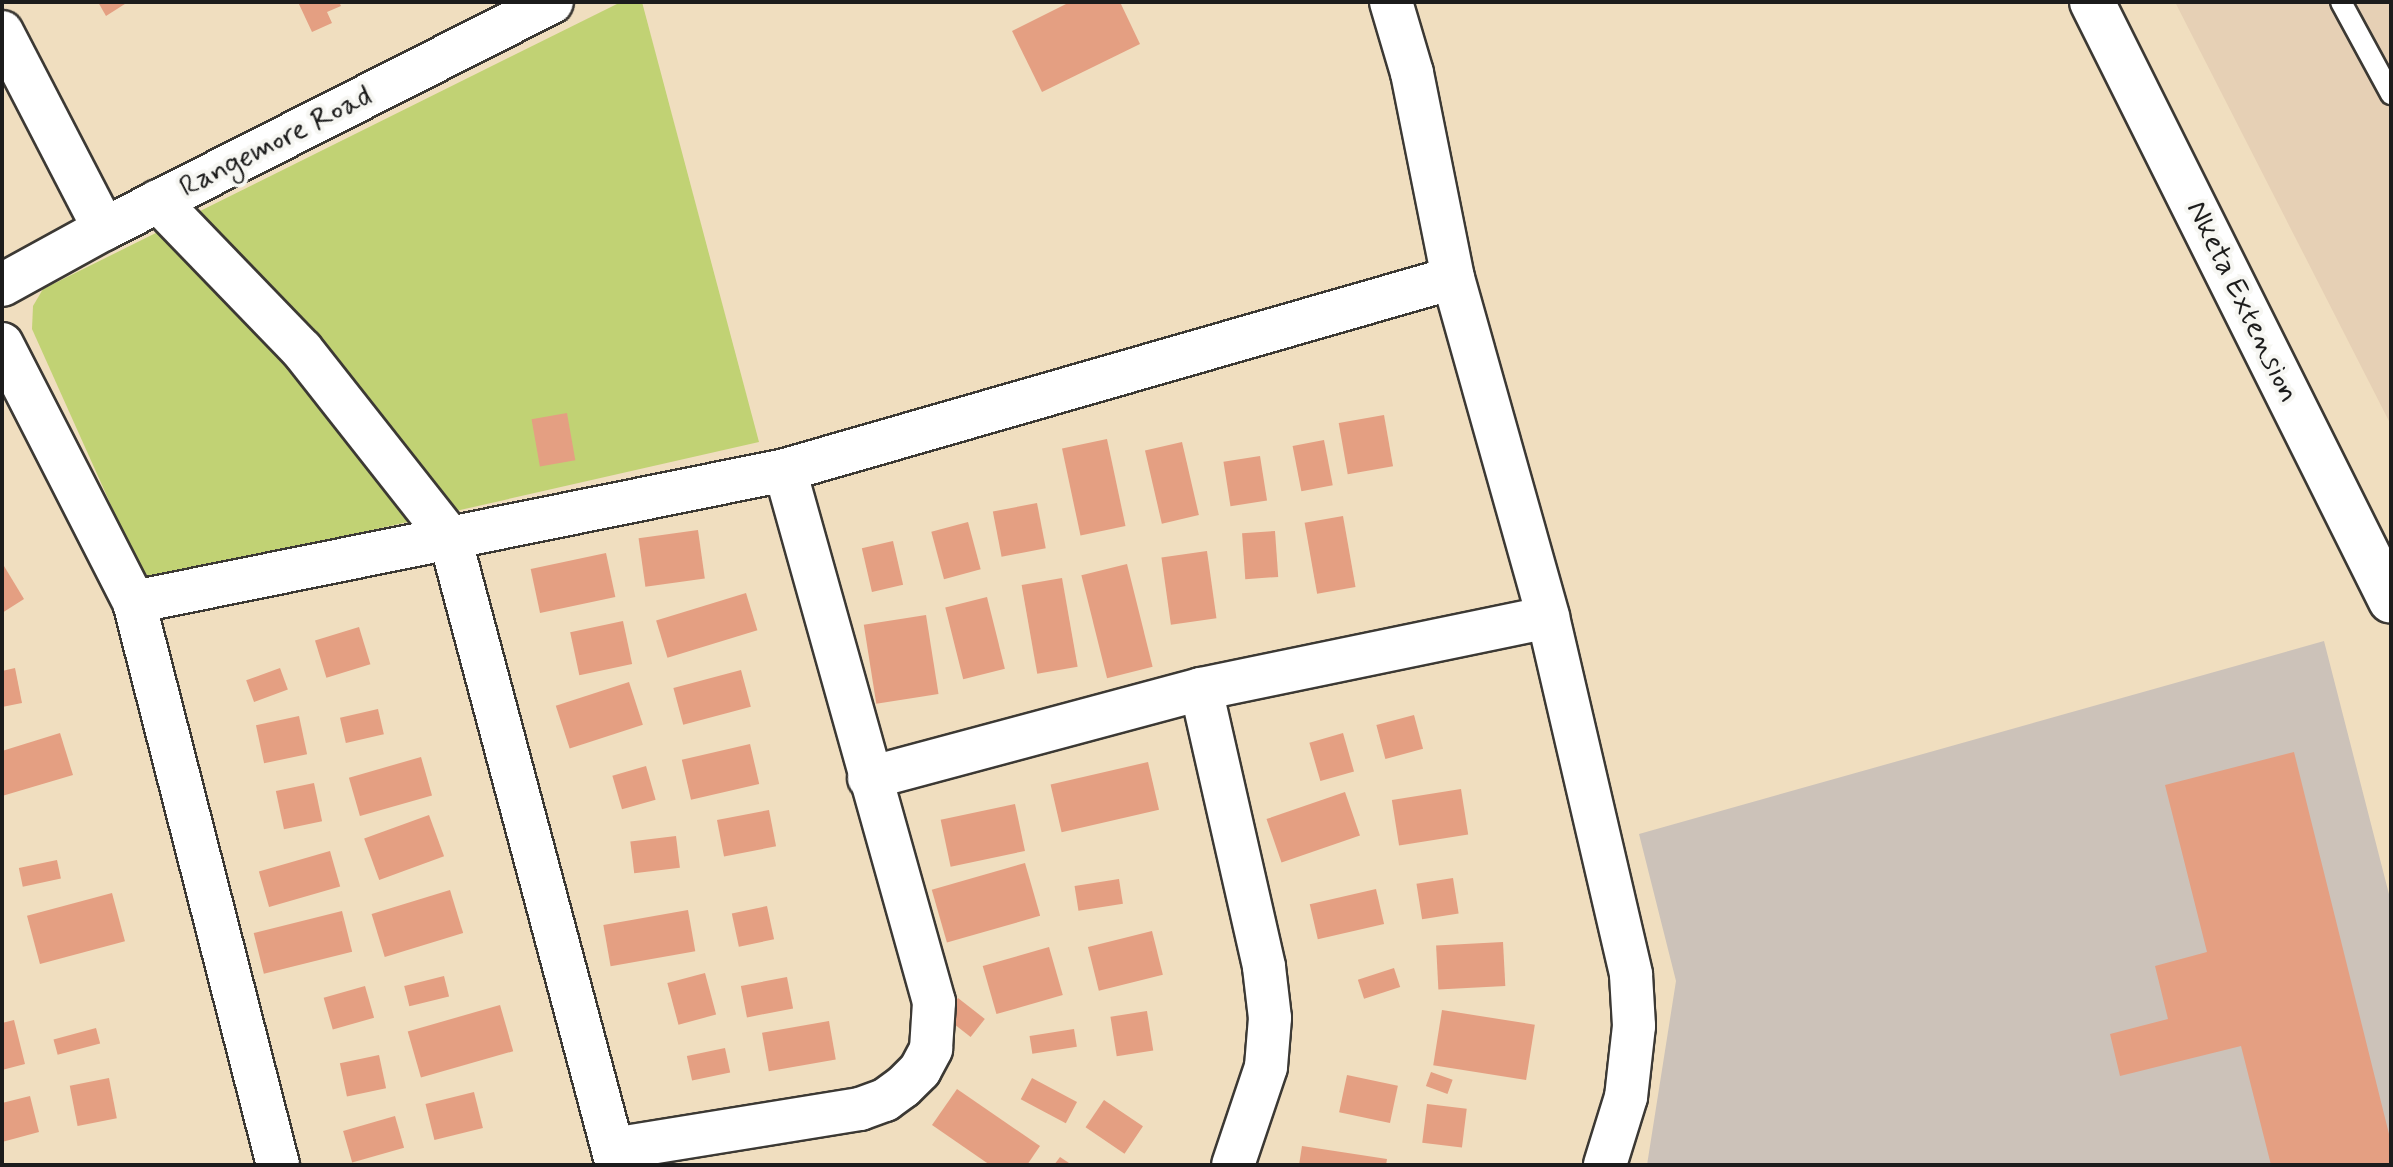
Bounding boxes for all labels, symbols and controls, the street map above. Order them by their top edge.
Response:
street label: Rangemore Road [176,79,376,205]
street label: Nketa Extension [2178,195,2306,409]

